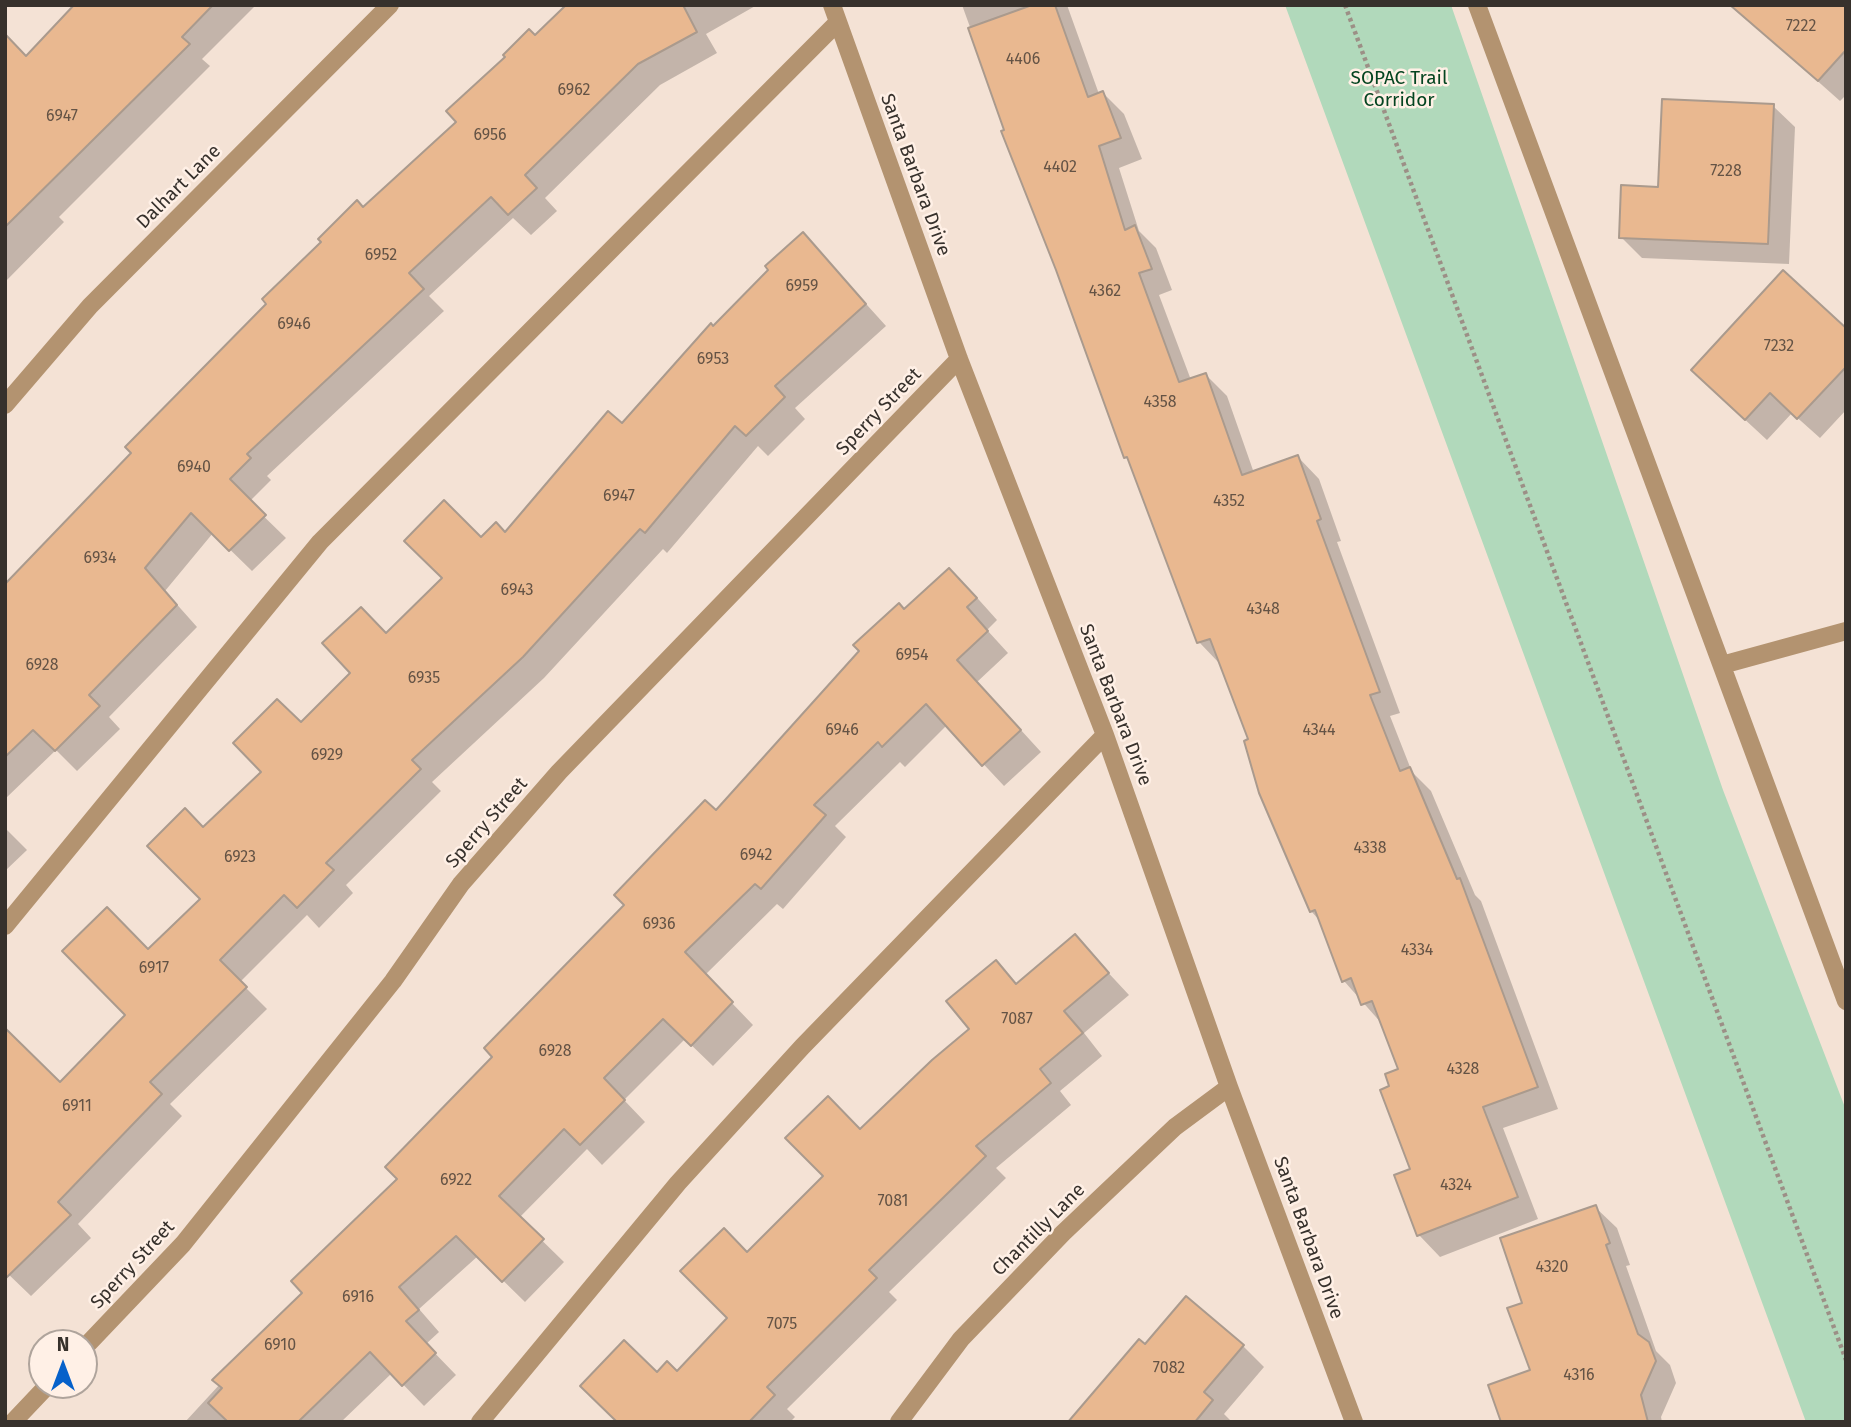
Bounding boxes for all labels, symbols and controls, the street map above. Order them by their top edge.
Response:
house number: 7222 [1786,17,1816,37]
house number: 4406 [1006,50,1040,70]
park label: SOPAC Trail Corridor [1351,68,1447,112]
house number: 6962 [558,81,590,101]
street label: Santa Barbara Drive [875,91,955,259]
house number: 6947 [46,107,78,127]
house number: 6956 [473,126,507,146]
street label: Dalhart Lane [132,140,226,234]
house number: 4402 [1043,158,1077,178]
house number: 7228 [1710,162,1742,182]
house number: 6952 [365,246,397,266]
house number: 6959 [786,277,818,297]
house number: 4362 [1089,282,1121,302]
house number: 6946 [277,315,311,335]
house number: 7232 [1764,337,1794,357]
house number: 6953 [697,350,729,370]
street label: Sperry Street [832,364,926,460]
house number: 4358 [1143,393,1177,413]
house number: 6940 [177,458,211,478]
house number: 6947 [603,487,635,507]
house number: 4352 [1213,492,1245,512]
house number: 6934 [84,549,116,569]
house number: 6943 [501,581,533,601]
house number: 4348 [1246,600,1280,620]
street label: Santa Barbara Drive [1074,621,1156,789]
house number: 6954 [895,646,929,666]
house number: 6928 [25,656,59,676]
house number: 6935 [408,669,440,689]
house number: 6946 [825,721,859,741]
house number: 4344 [1302,721,1336,741]
house number: 6929 [311,746,343,766]
street label: Sperry Street [441,773,533,873]
house number: 4338 [1353,839,1387,859]
house number: 6942 [740,846,772,866]
house number: 6923 [224,848,256,868]
house number: 6936 [643,915,675,935]
house number: 4334 [1401,941,1433,961]
house number: 6917 [139,959,169,979]
house number: 7087 [1001,1010,1033,1030]
house number: 6928 [538,1042,572,1062]
house number: 4328 [1447,1060,1479,1080]
house number: 6911 [62,1097,92,1117]
street label: Santa Barbara Drive [1268,1154,1348,1322]
house number: 6922 [440,1171,472,1191]
house number: 4324 [1440,1176,1472,1196]
street label: Chantilly Lane [988,1179,1090,1281]
house number: 7081 [877,1192,909,1212]
street label: Sperry Street [86,1216,180,1314]
house number: 4320 [1536,1258,1568,1278]
house number: 6916 [342,1288,374,1308]
house number: 7075 [767,1315,797,1335]
north arrow [28,1329,98,1399]
text: N [57,1333,69,1356]
house number: 6910 [264,1336,296,1356]
house number: 7082 [1153,1359,1185,1379]
house number: 4316 [1563,1366,1595,1386]

